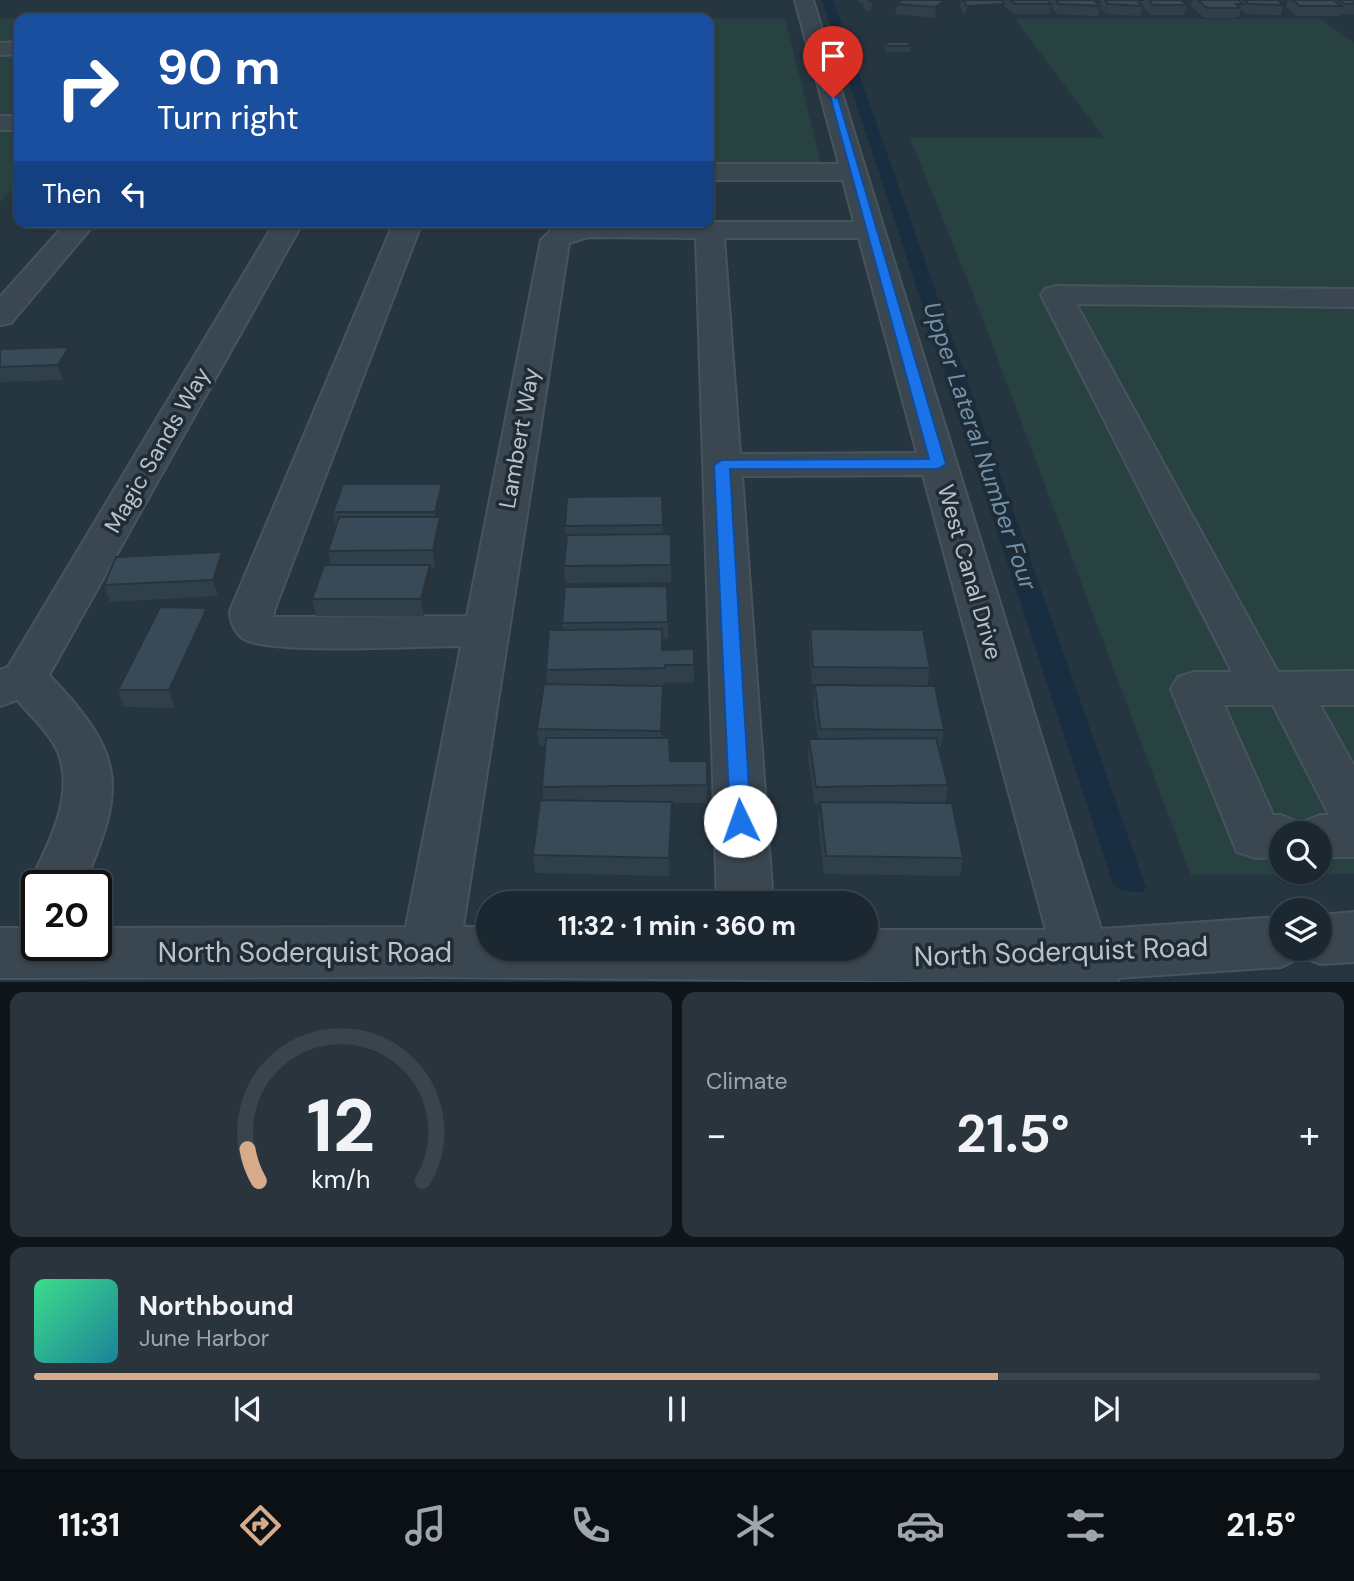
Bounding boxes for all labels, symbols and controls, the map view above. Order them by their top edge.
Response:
pin [803,26,863,98]
text: 90 m [157,35,280,99]
icon: arrive [814,37,852,75]
icon: right [42,42,133,133]
text: Turn right [157,97,299,139]
icon: left [115,175,153,213]
text: Then [42,177,101,211]
water label: Upper Lateral Number Four [917,298,1045,595]
street label: Magic Sands Way [97,361,217,538]
street label: Lambert Way [492,365,546,511]
street label: West Canal Drive [931,481,1009,663]
position arrow [703,784,777,858]
map controls [1269,821,1332,961]
button: search [1269,821,1332,884]
speed limit sign: 20 [21,870,112,961]
button: layers [1269,898,1332,961]
text: 11:32 · 1 min · 360 m [558,909,796,943]
street label: North Soderquist Road [913,928,1209,975]
street label: North Soderquist Road [158,934,452,971]
text: Climate [706,1066,788,1096]
text: 12 [307,1079,375,1174]
text: 21.5° [956,1100,1070,1168]
text: − [706,1110,727,1160]
text: + [1299,1110,1320,1160]
text: km/h [311,1162,371,1195]
text: Northbound [139,1289,294,1323]
text: June Harbor [139,1323,269,1353]
icon: previous [229,1390,267,1428]
icon: pause [658,1390,696,1428]
icon: next [1087,1390,1125,1428]
icon: directions [236,1501,285,1550]
icon: music [401,1501,450,1550]
icon: phone [566,1501,615,1550]
icon: climate [731,1501,780,1550]
icon: car [896,1501,945,1550]
icon: filters [1061,1501,1110,1550]
text: 11:31 [58,1504,120,1546]
text: 21.5° [1226,1504,1296,1546]

